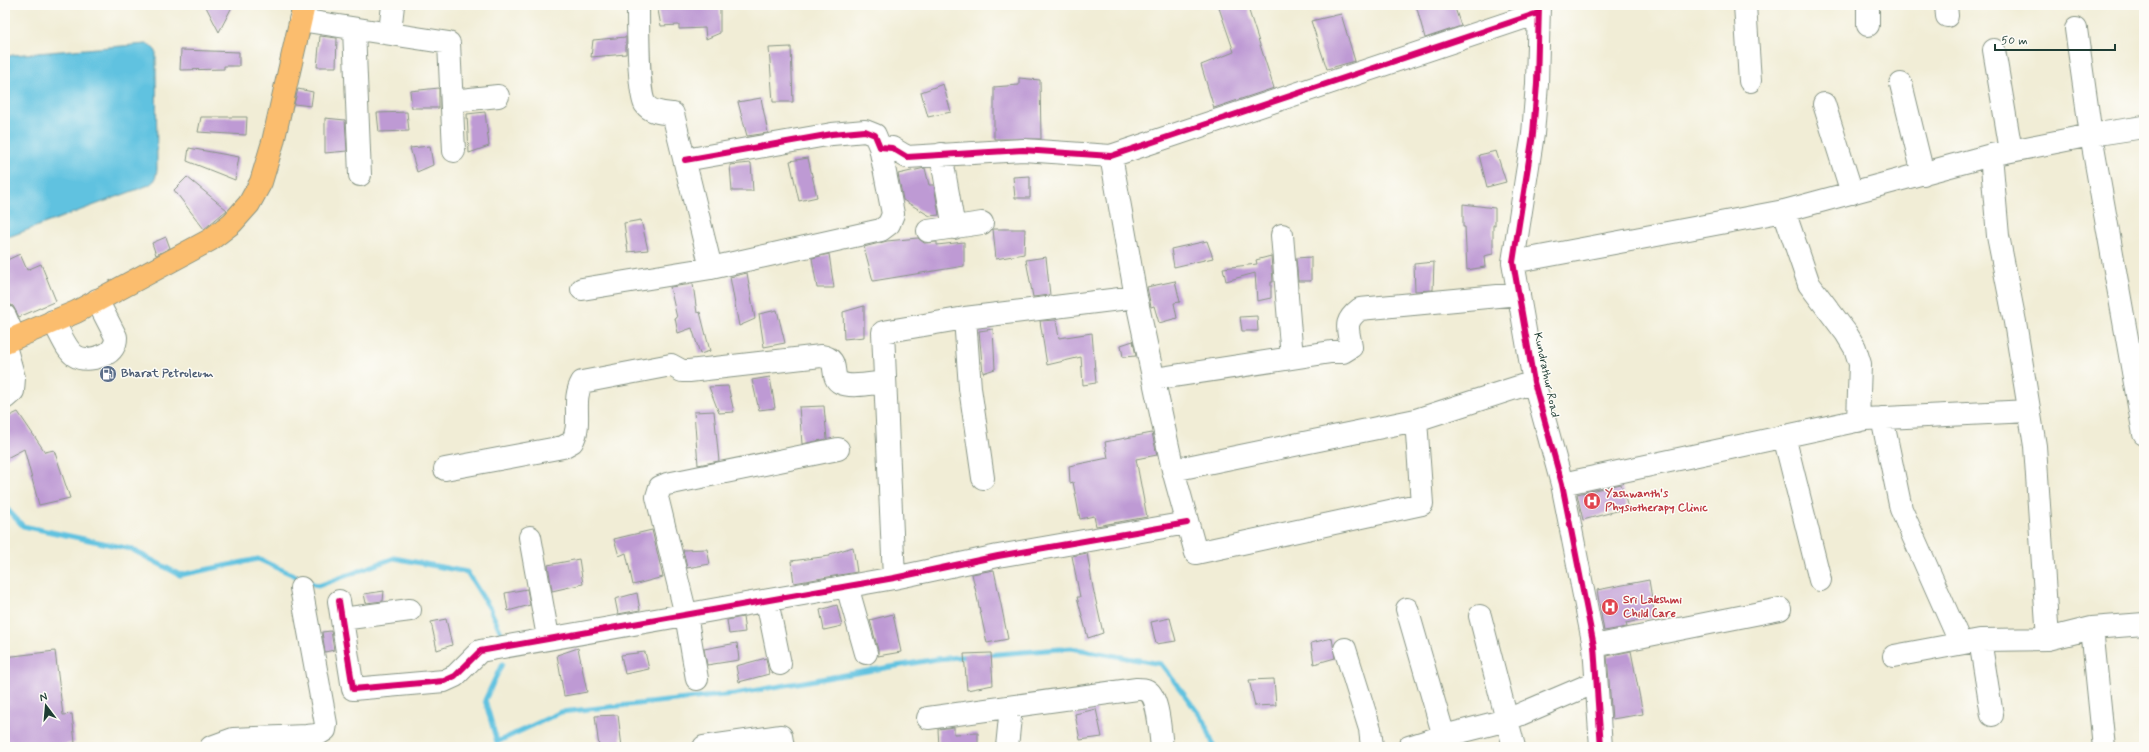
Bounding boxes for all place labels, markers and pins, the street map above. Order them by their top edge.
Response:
fuel station icon: Bharat Petroleum [98,364,118,384]
place label: Bharat Petroleum [121,366,214,382]
place label: Yashwanth's Physiotherapy Clinic [1605,486,1708,516]
hospital icon: Yashwanth's Physiotherapy Clinic [1582,491,1602,511]
place label: Sri Lakshmi Child Care [1623,592,1682,622]
hospital icon: Sri Lakshmi Child Care [1600,597,1620,617]

